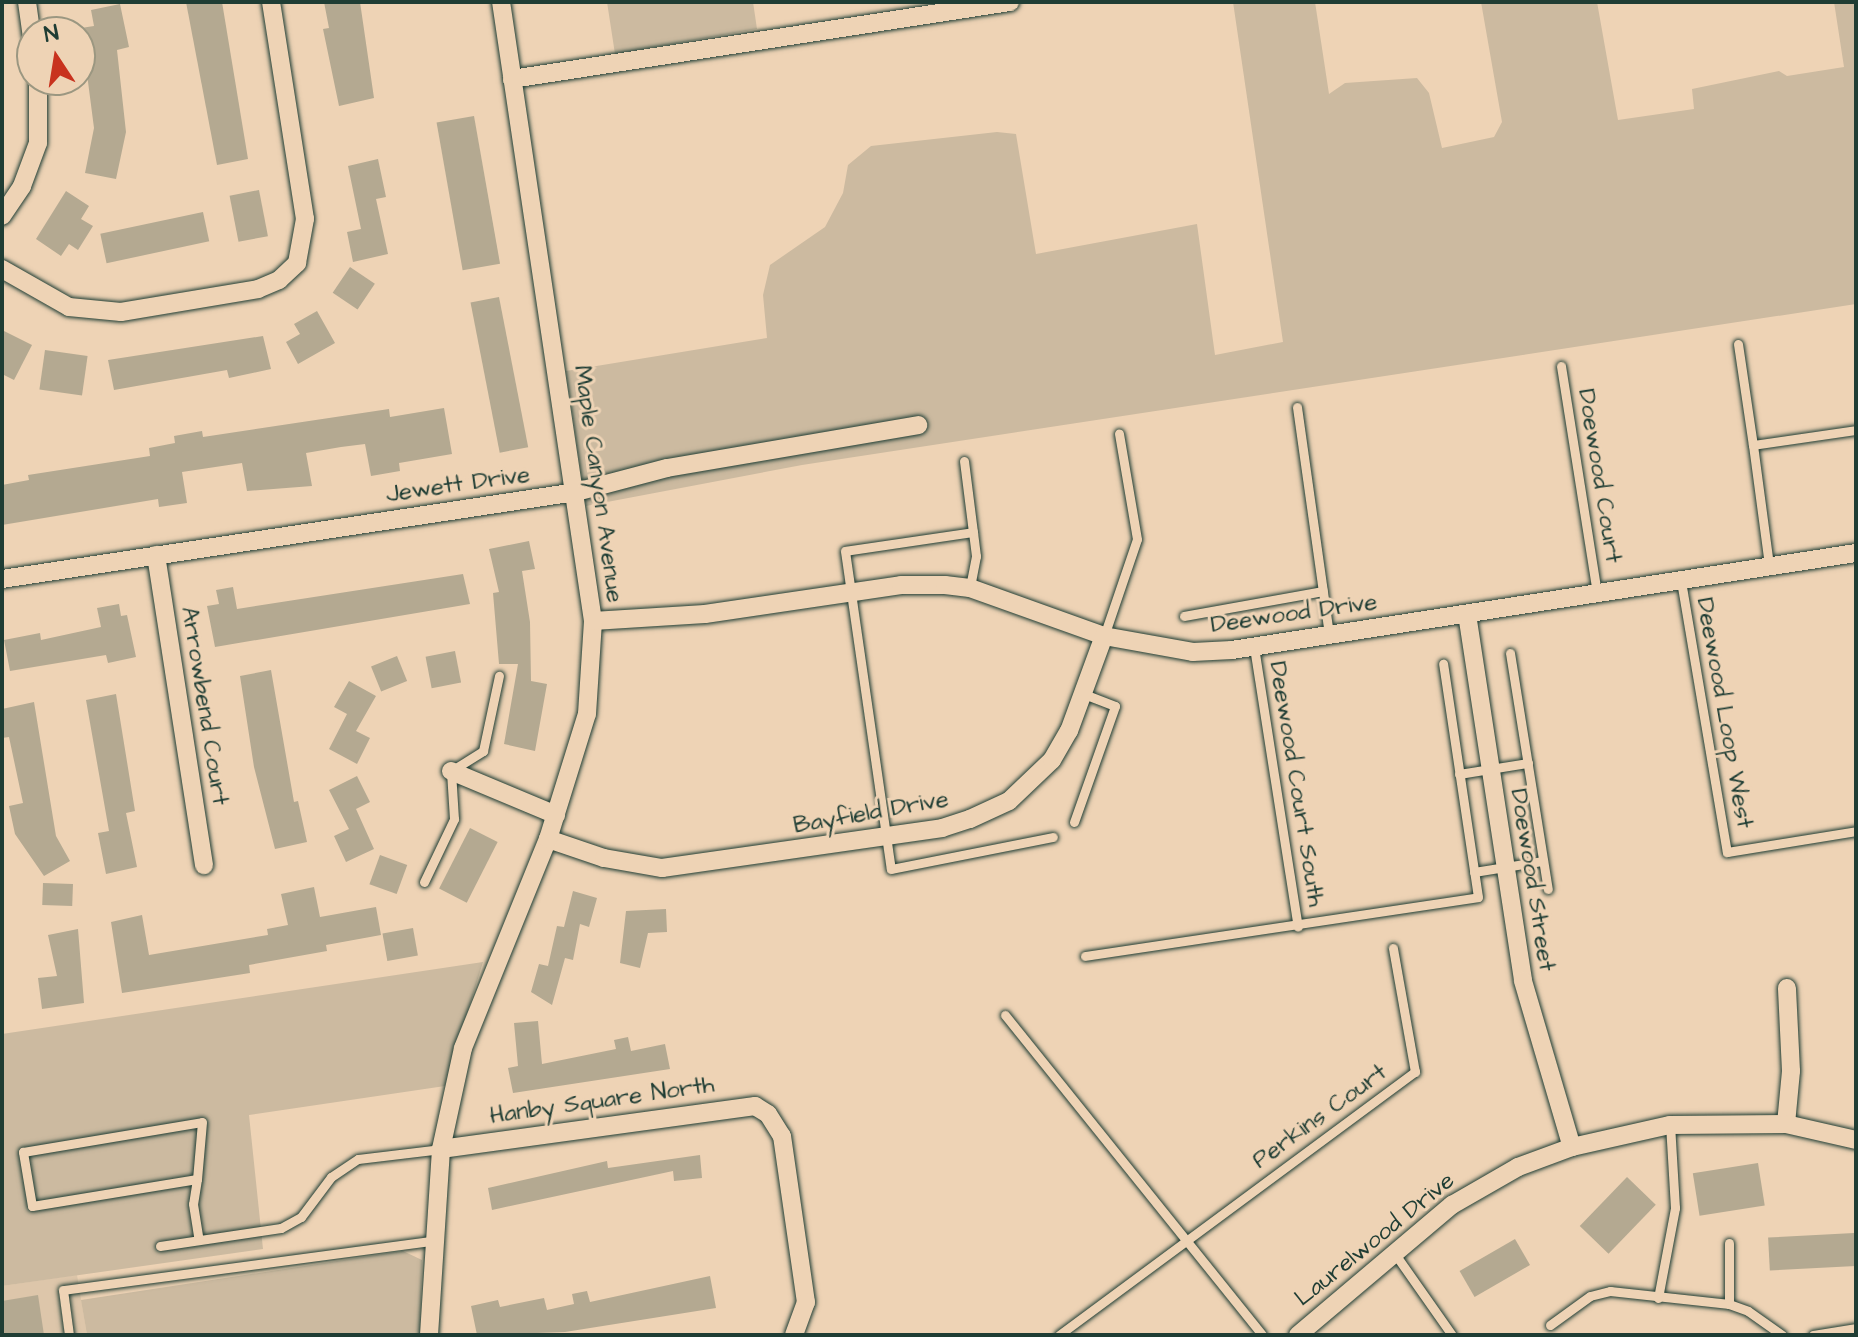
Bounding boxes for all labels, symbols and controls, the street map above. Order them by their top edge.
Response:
north arrow [16,16,96,96]
text: N [41,17,61,51]
street label: Maple Canyon Avenue [567,364,629,604]
street label: Doewood Court [1571,387,1627,565]
street label: Jewett Drive [384,461,532,509]
street label: Deewood Drive [1209,588,1379,640]
street label: Deewood Loop West [1690,595,1758,831]
street label: Arrowbend Court [174,605,234,807]
street label: Deewood Court South [1262,659,1330,909]
street label: Bayfield Drive [791,785,951,841]
street label: Doewood Street [1503,787,1561,973]
street label: Perkins Court [1247,1059,1393,1175]
street label: Hanby Square North [488,1071,716,1131]
street label: Laurelwood Drive [1289,1167,1461,1313]

